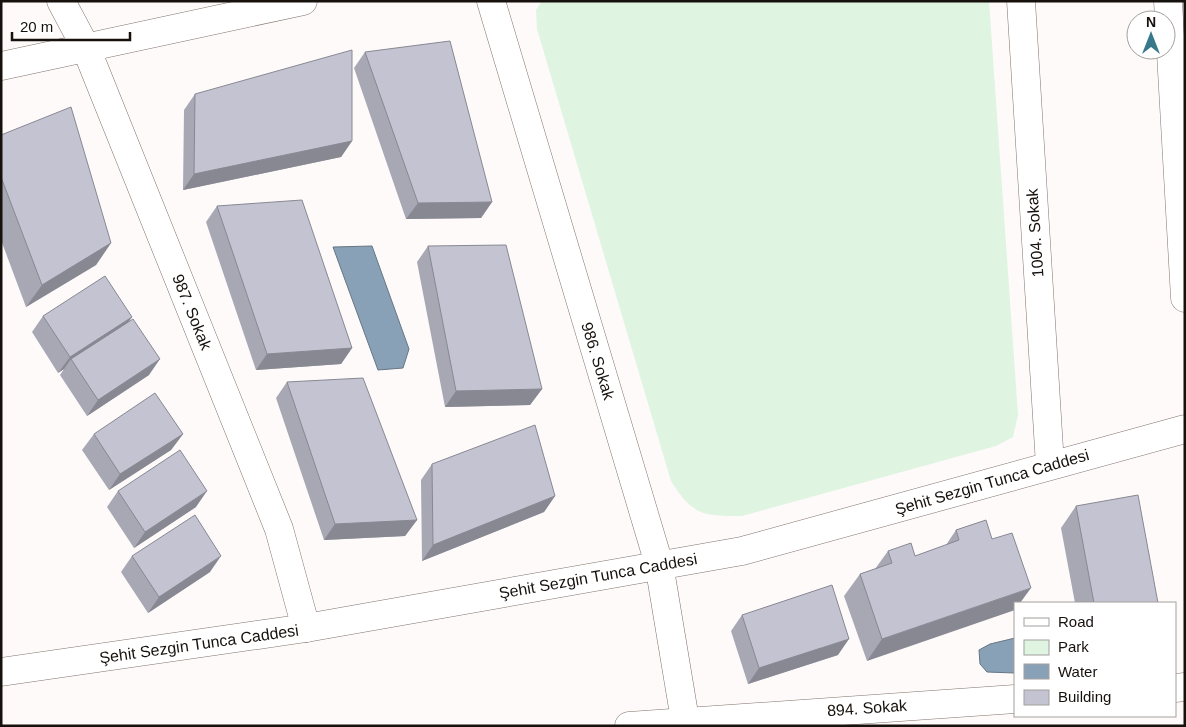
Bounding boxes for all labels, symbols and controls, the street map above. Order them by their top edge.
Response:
scale bar [12,10,130,42]
north arrow [1126,10,1176,60]
text: N [1146,14,1156,30]
text: 20 m [20,18,53,35]
street label: 1004. Sokak [1023,187,1047,278]
street label: 987. Sokak [169,272,215,353]
street label: 986. Sokak [578,320,618,403]
street label: Şehit Sezgin Tunca Caddesi [893,446,1091,518]
street label: Şehit Sezgin Tunca Caddesi [498,550,698,602]
legend [1014,602,1176,717]
text: Road [1058,613,1094,630]
street label: Şehit Sezgin Tunca Caddesi [98,622,300,666]
text: Park [1058,638,1089,655]
text: Water [1058,663,1097,680]
text: Building [1058,688,1111,705]
street label: 894. Sokak [826,697,909,719]

